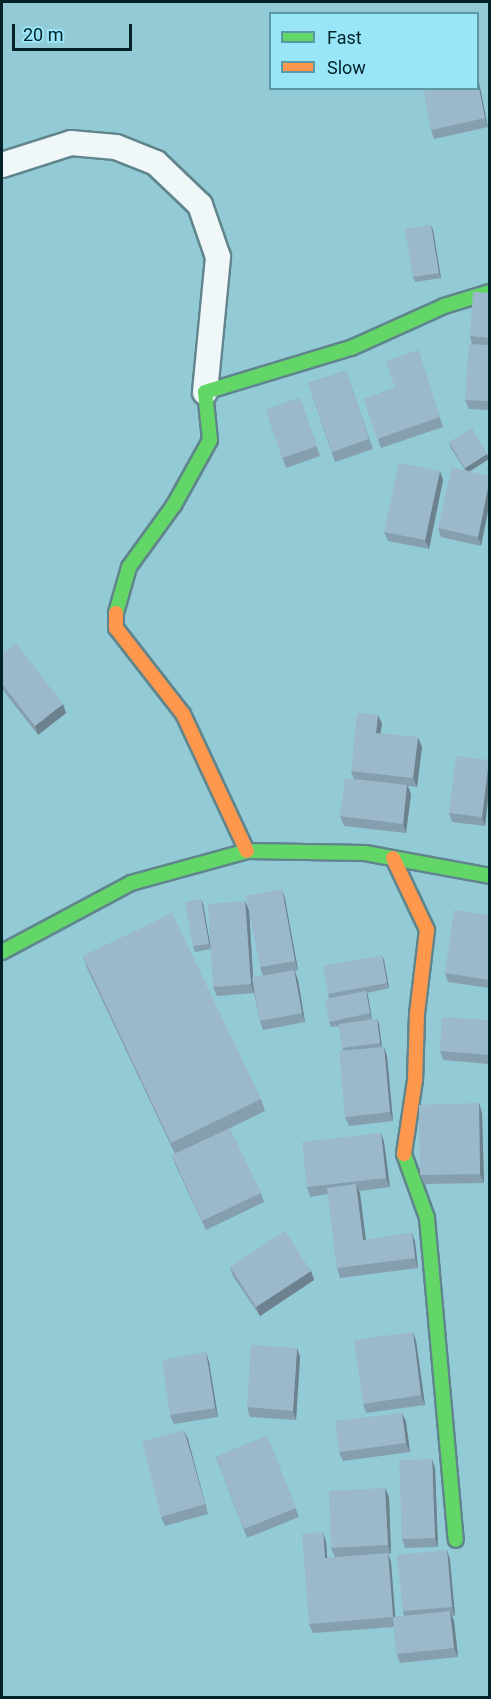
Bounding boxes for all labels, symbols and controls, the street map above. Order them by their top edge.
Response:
scale bar [15,12,135,50]
legend [269,12,479,90]
text: 20 m [23,24,63,45]
text: Fast [327,27,362,48]
text: Slow [327,57,366,78]

